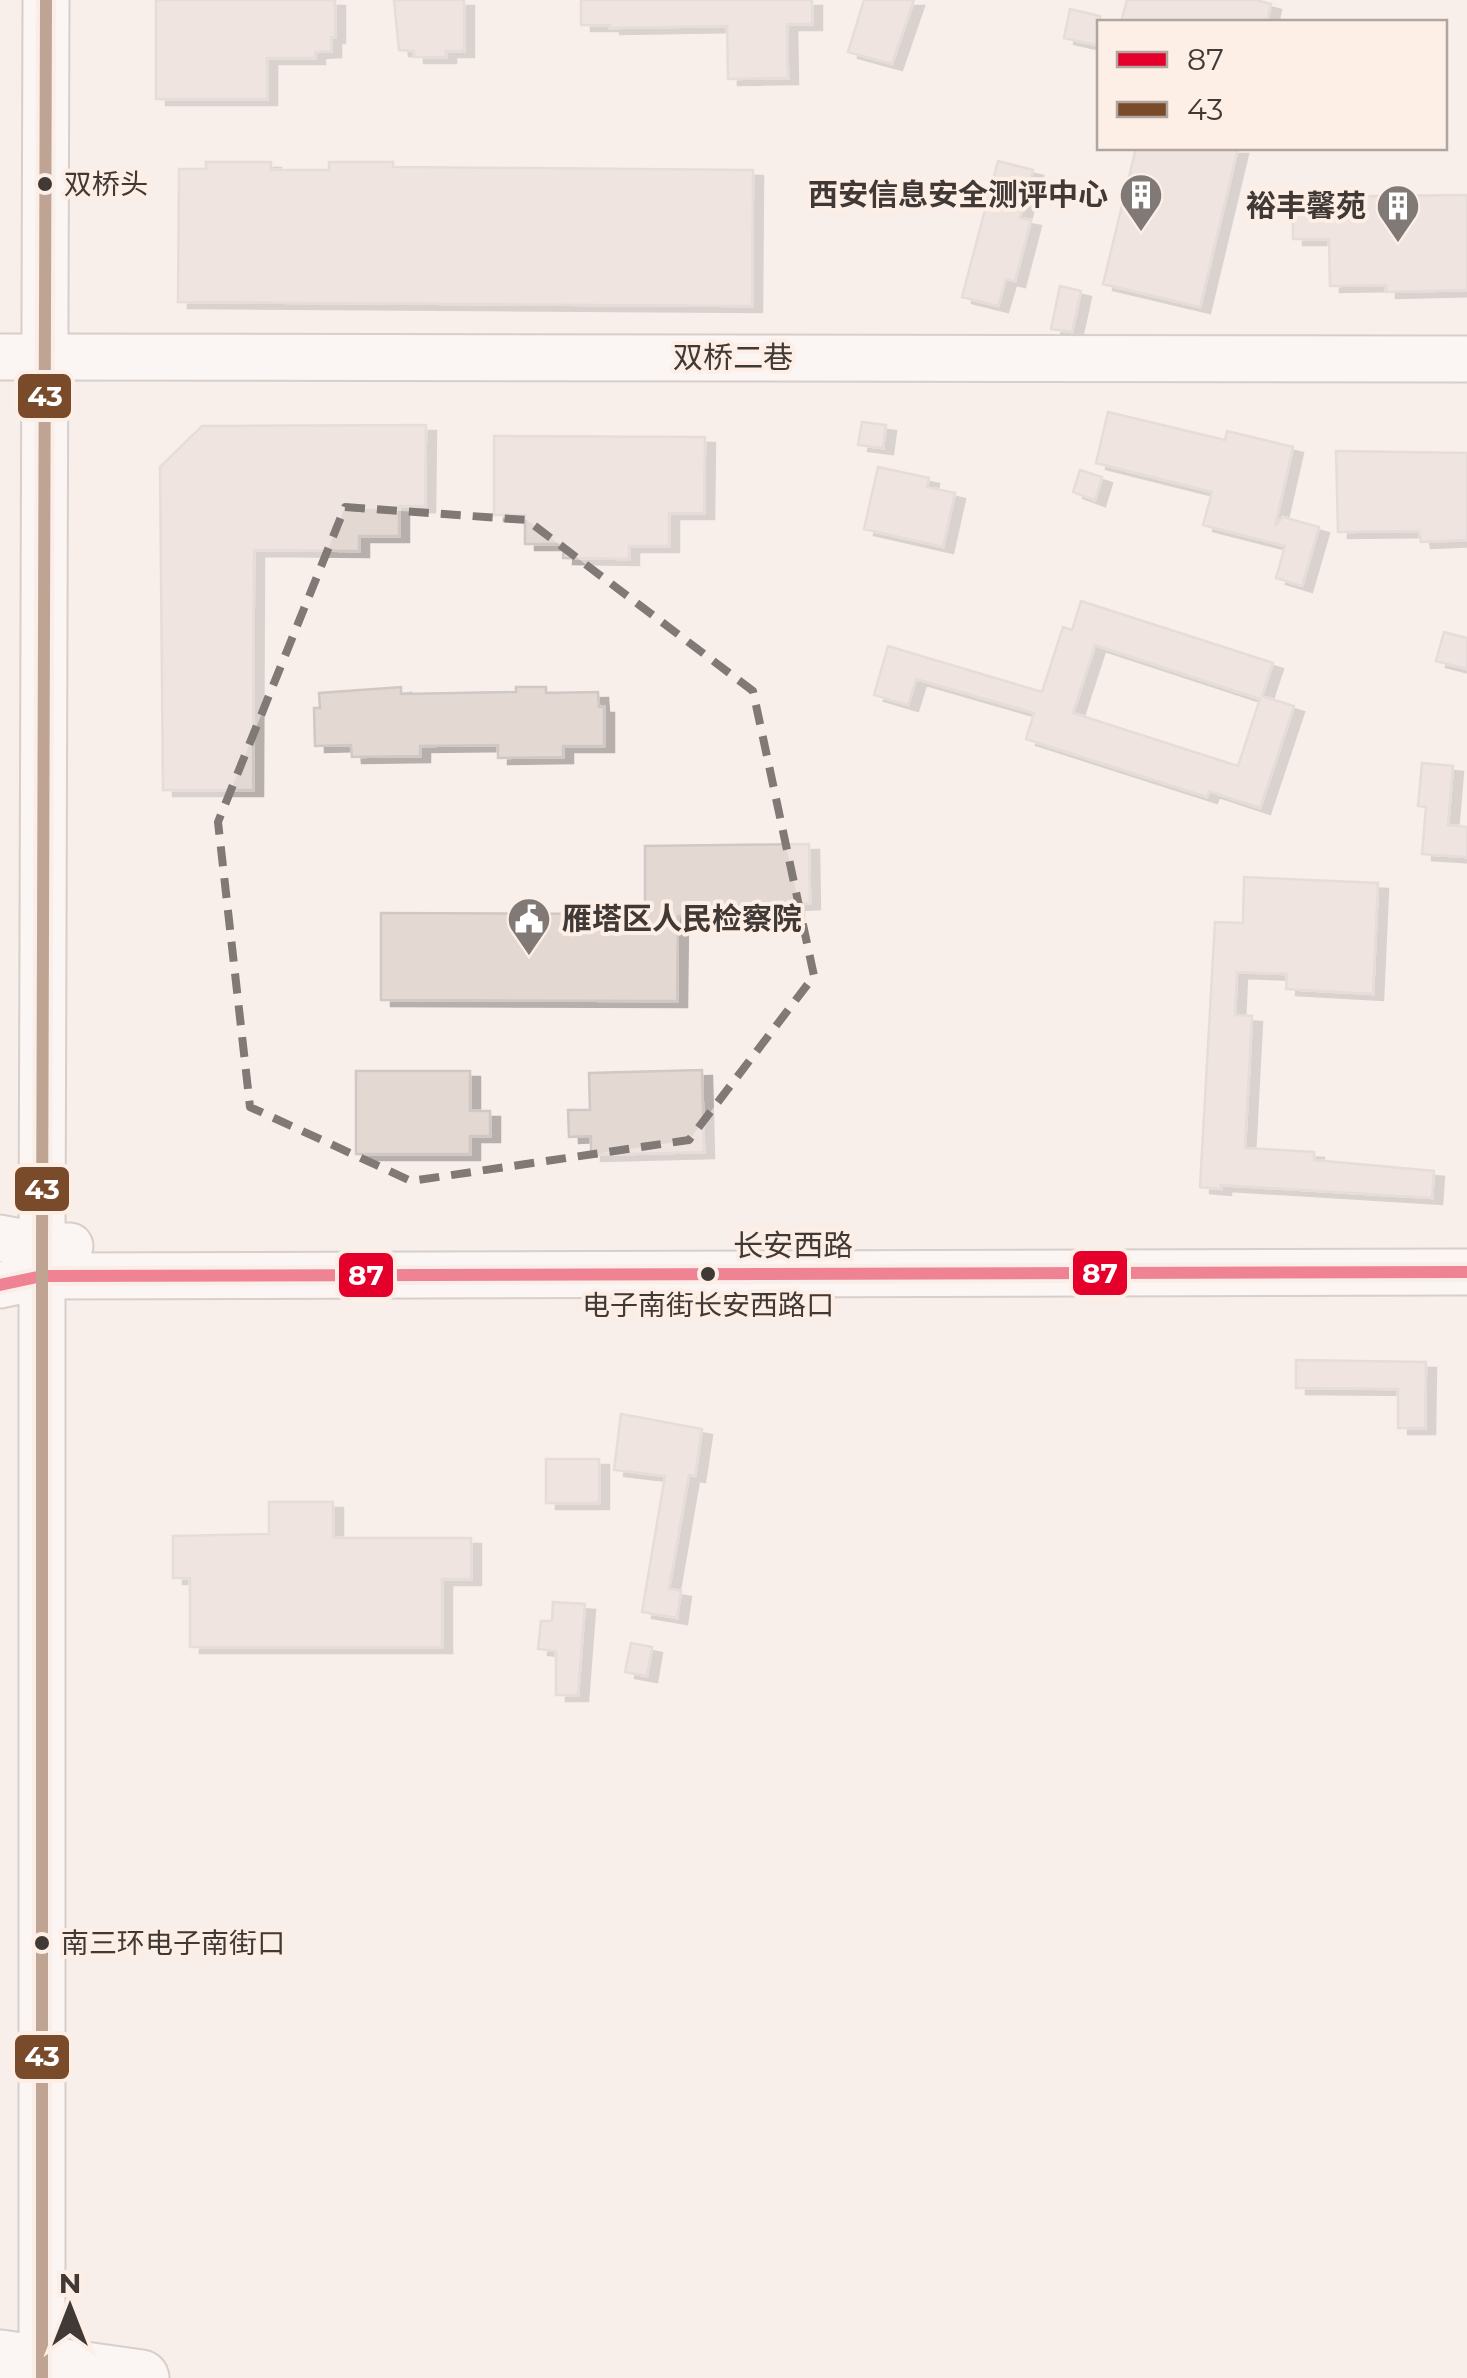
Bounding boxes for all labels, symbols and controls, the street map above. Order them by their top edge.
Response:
legend [1097,20,1447,150]
text: 87 [1187,41,1224,78]
text: 43 [1187,91,1223,128]
place label: 双桥头 [64,167,148,201]
building icon: 西安信息安全测评中心 [1118,172,1164,233]
marker: 双桥头 [35,174,55,194]
place label: 西安信息安全测评中心 [808,176,1108,213]
building icon: 裕丰馨苑 [1375,183,1421,244]
place label: 裕丰馨苑 [1246,187,1366,224]
street label: 双桥二巷 [673,339,793,376]
line badge: 43 [16,372,73,420]
text: 43 [27,379,63,413]
public building icon: 雁塔区人民检察院 [506,896,552,957]
place label: 雁塔区人民检察院 [562,900,802,937]
line badge: 43 [13,1165,71,1213]
text: 43 [24,1172,60,1206]
street label: 长安西路 [733,1227,853,1264]
line badge: 87 [1071,1249,1129,1297]
line badge: 87 [337,1251,395,1299]
text: 87 [1082,1256,1118,1290]
text: 87 [348,1258,384,1292]
marker: 电子南街长安西路口 [698,1264,718,1284]
place label: 电子南街长安西路口 [582,1288,834,1322]
place label: 南三环电子南街口 [61,1926,285,1960]
marker: 南三环电子南街口 [32,1933,52,1953]
line badge: 43 [13,2033,71,2081]
text: 43 [24,2039,60,2073]
north arrow [20,2258,120,2358]
text: N [59,2266,81,2300]

